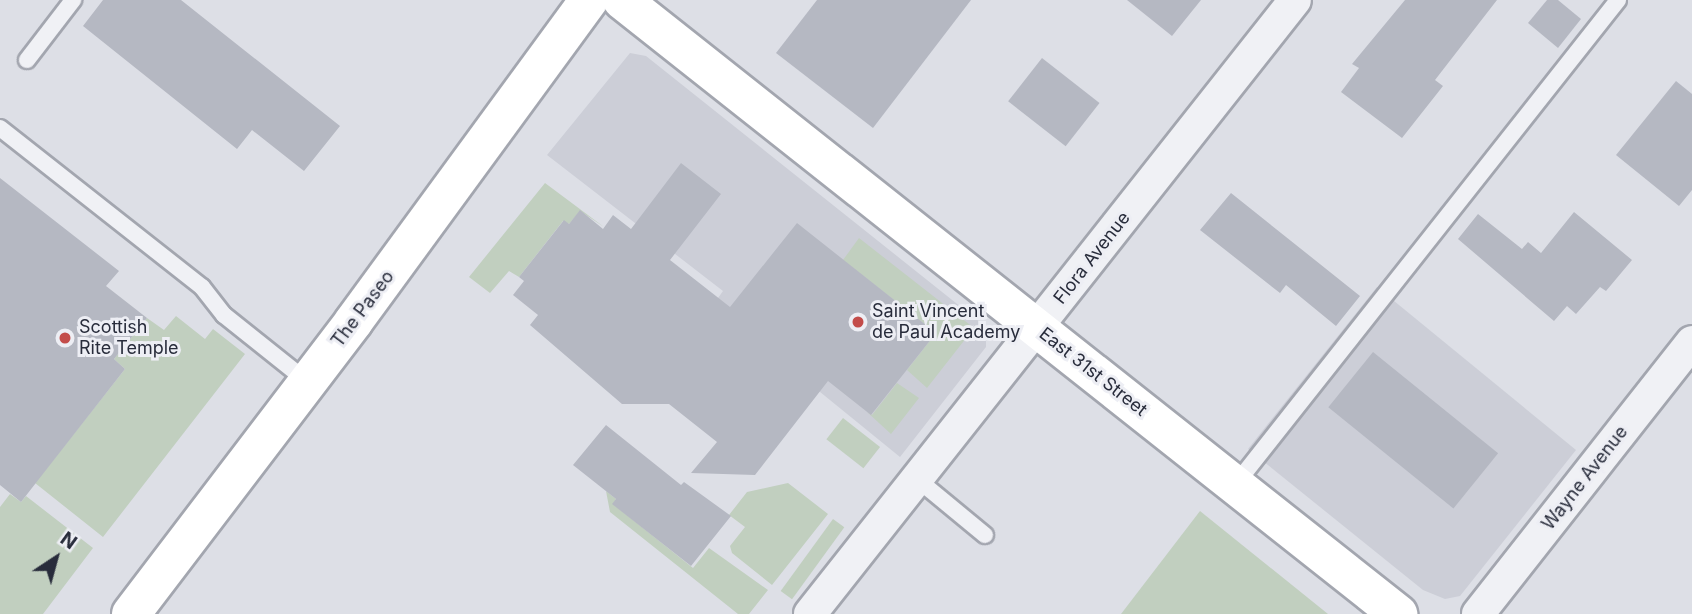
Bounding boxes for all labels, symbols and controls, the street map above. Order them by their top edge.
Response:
street label: Flora Avenue [1049,208,1135,308]
street label: The Paseo [327,266,399,352]
place label: Saint Vincent de Paul Academy [872,301,1020,344]
marker: Saint Vincent de Paul Academy [850,314,866,330]
place label: Scottish Rite Temple [79,317,179,360]
street label: East 31st Street [1035,323,1151,421]
marker: Scottish Rite Temple [57,330,73,346]
street label: Wayne Avenue [1538,422,1632,534]
north arrow [21,523,91,593]
text: N [56,527,81,554]

